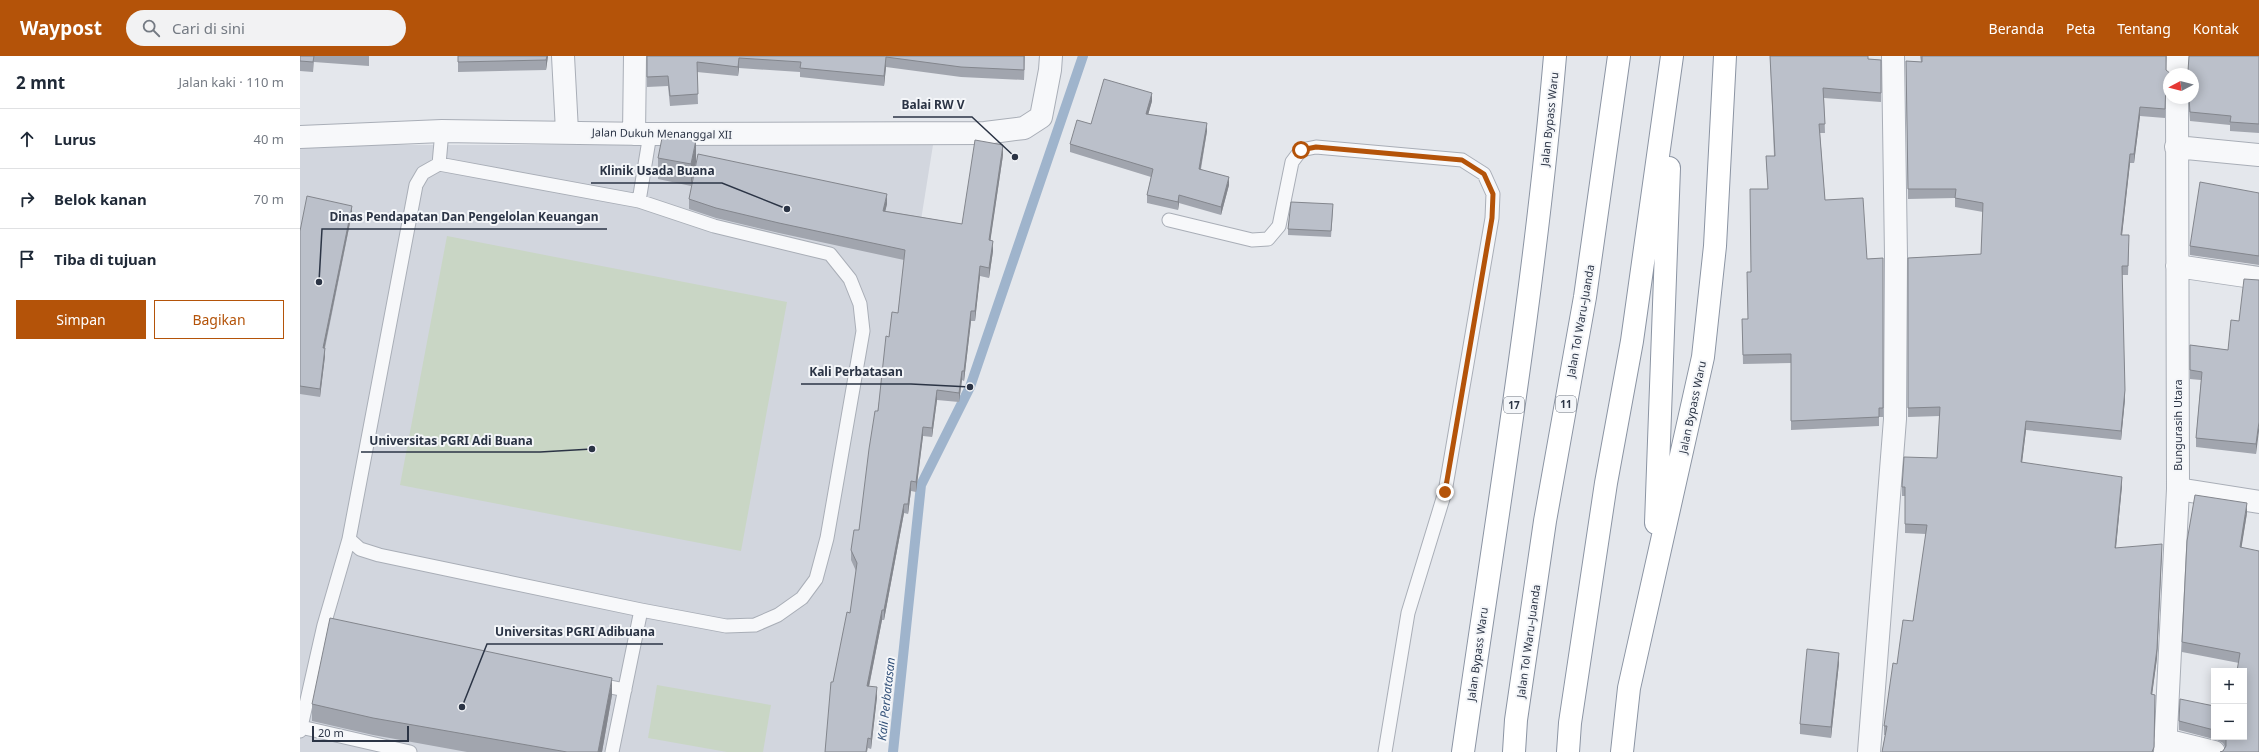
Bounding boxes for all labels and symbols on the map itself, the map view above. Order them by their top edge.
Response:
north arrow [2163,68,2199,104]
street label: Jalan Bypass Waru [1536,71,1561,168]
callout: Balai RW V [893,93,972,117]
text: Balai RW V [901,96,965,113]
street label: Jalan Dukuh Menanggal XII [591,124,733,142]
route start [1292,141,1310,159]
callout: Klinik Usada Buana [591,159,722,183]
text: Klinik Usada Buana [599,162,715,179]
callout: Dinas Pendapatan Dan Pengelolan Keuangan [322,205,607,229]
text: Dinas Pendapatan Dan Pengelolan Keuangan [329,208,599,225]
street label: Jalan Tol Waru–Juanda [1563,263,1597,380]
street label: Jalan Bypass Waru [1675,359,1709,456]
callout: Kali Perbatasan [801,360,911,384]
text: Kali Perbatasan [809,363,903,380]
street label: Bungurasih Utara [2170,379,2185,471]
road number: 11 [1556,396,1576,412]
road number: 17 [1504,397,1524,413]
callout: Universitas PGRI Adi Buana [361,428,540,452]
text: Universitas PGRI Adi Buana [369,432,533,449]
route end [1436,483,1454,501]
street label: Jalan Tol Waru–Juanda [1512,583,1543,700]
street label: Jalan Bypass Waru [1463,606,1491,703]
callout: Universitas PGRI Adibuana [487,620,663,644]
text: Universitas PGRI Adibuana [495,623,655,640]
water label: Kali Perbatasan [873,656,899,742]
scale bar [312,724,409,743]

